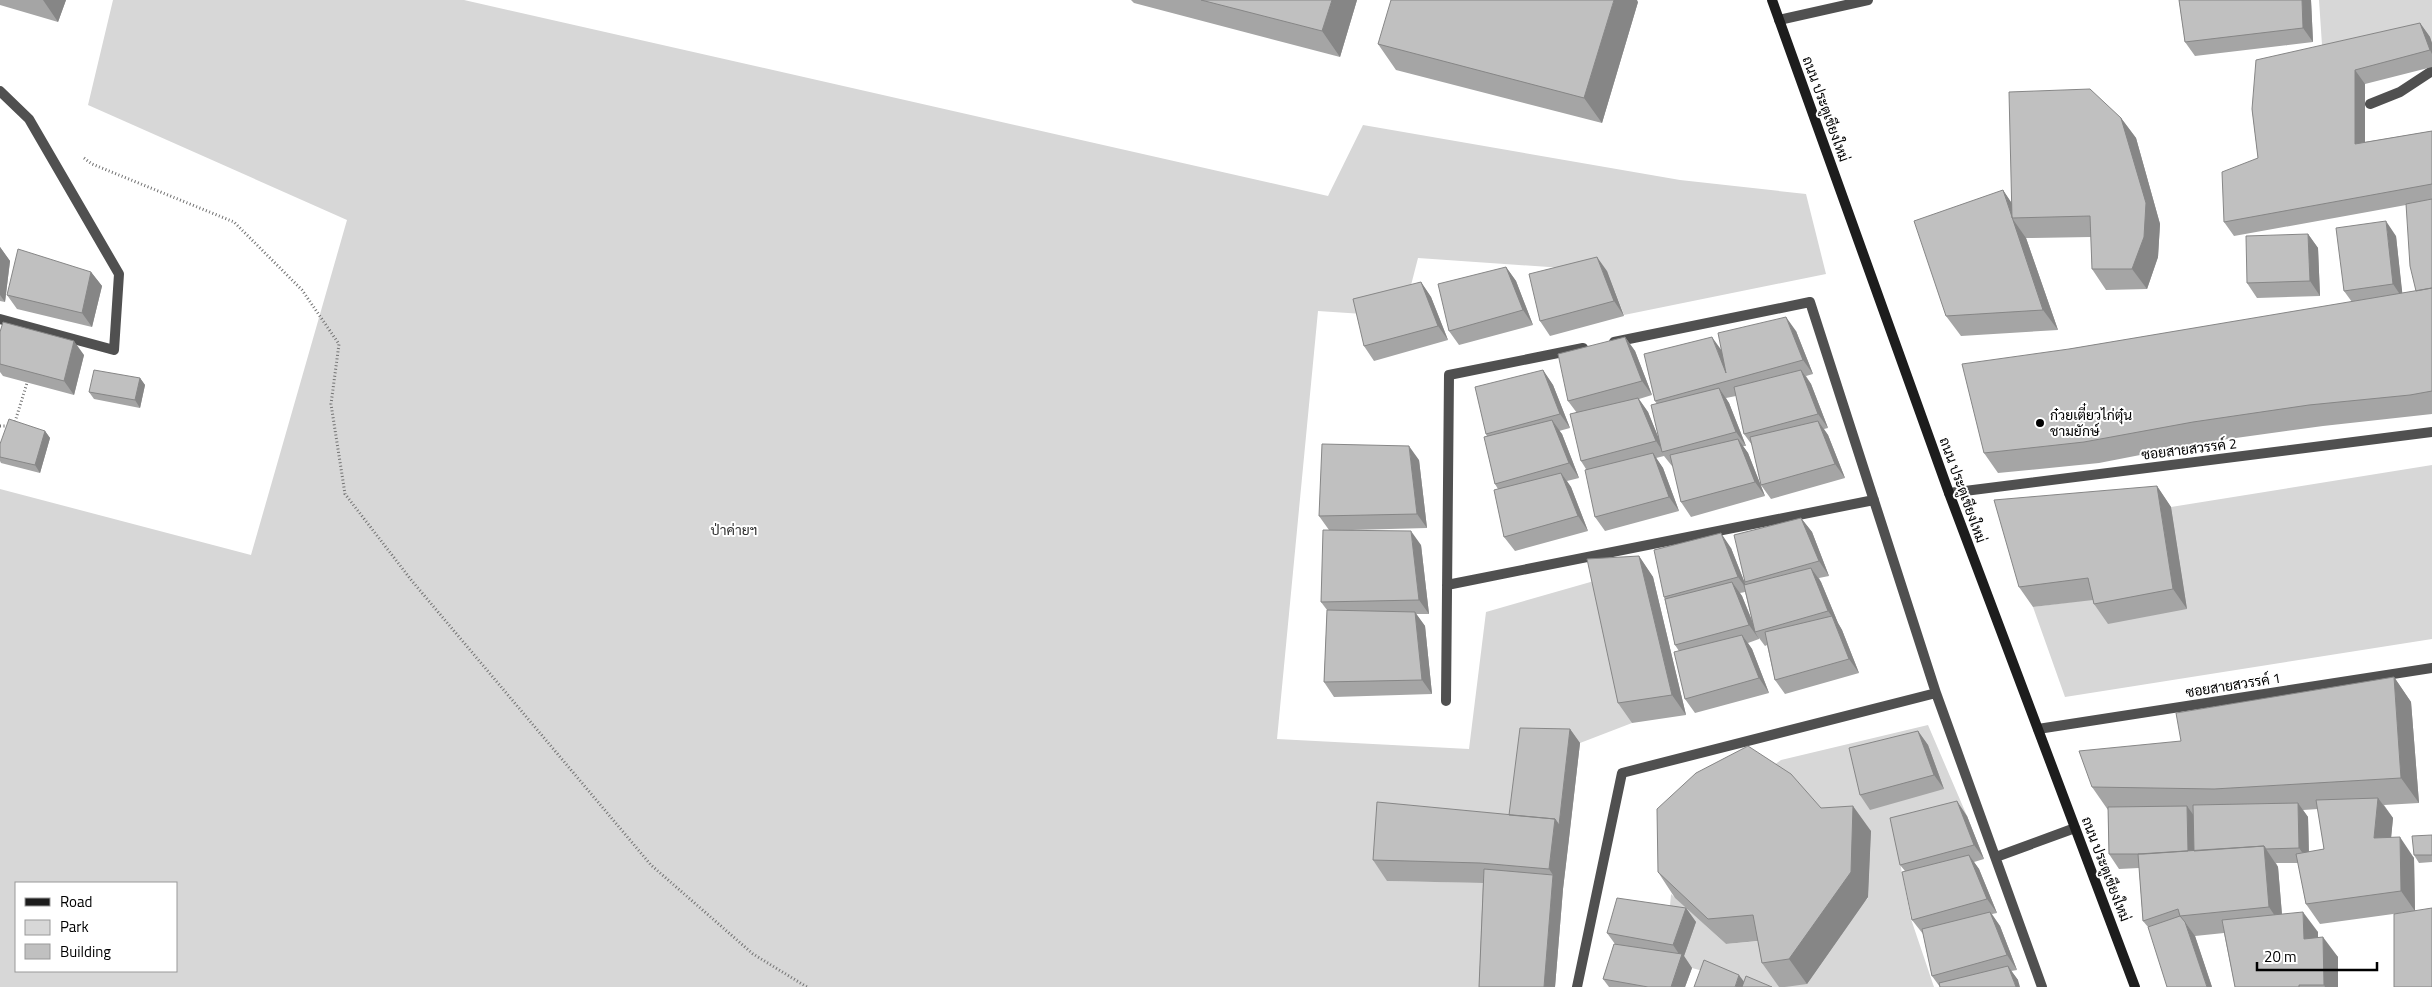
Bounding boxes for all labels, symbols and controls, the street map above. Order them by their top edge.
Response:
street label: ถนน ประตูเชียงใหม่ [1798,53,1855,165]
place label: ก๋วยเตี๋ยวไก่ตุ๋น ชามยักษ์ [2050,403,2132,441]
marker: ก๋วยเตี๋ยวไก่ตุ๋น ชามยักษ์ [2034,417,2046,429]
street label: ซอยสายสวรรค์ 2 [2140,432,2238,465]
street label: ถนน ประตูเชียงใหม่ [1935,434,1992,546]
park label: ป่าค่ายฯ [711,519,757,540]
street label: ซอยสายสวรรค์ 1 [2184,667,2282,702]
street label: ถนน ประตูเชียงใหม่ [2077,813,2136,924]
legend [15,882,178,972]
text: Road [60,890,92,913]
text: Park [60,915,89,938]
text: Building [60,940,111,963]
scale bar [2257,940,2377,972]
text: 20 m [2264,945,2297,968]

